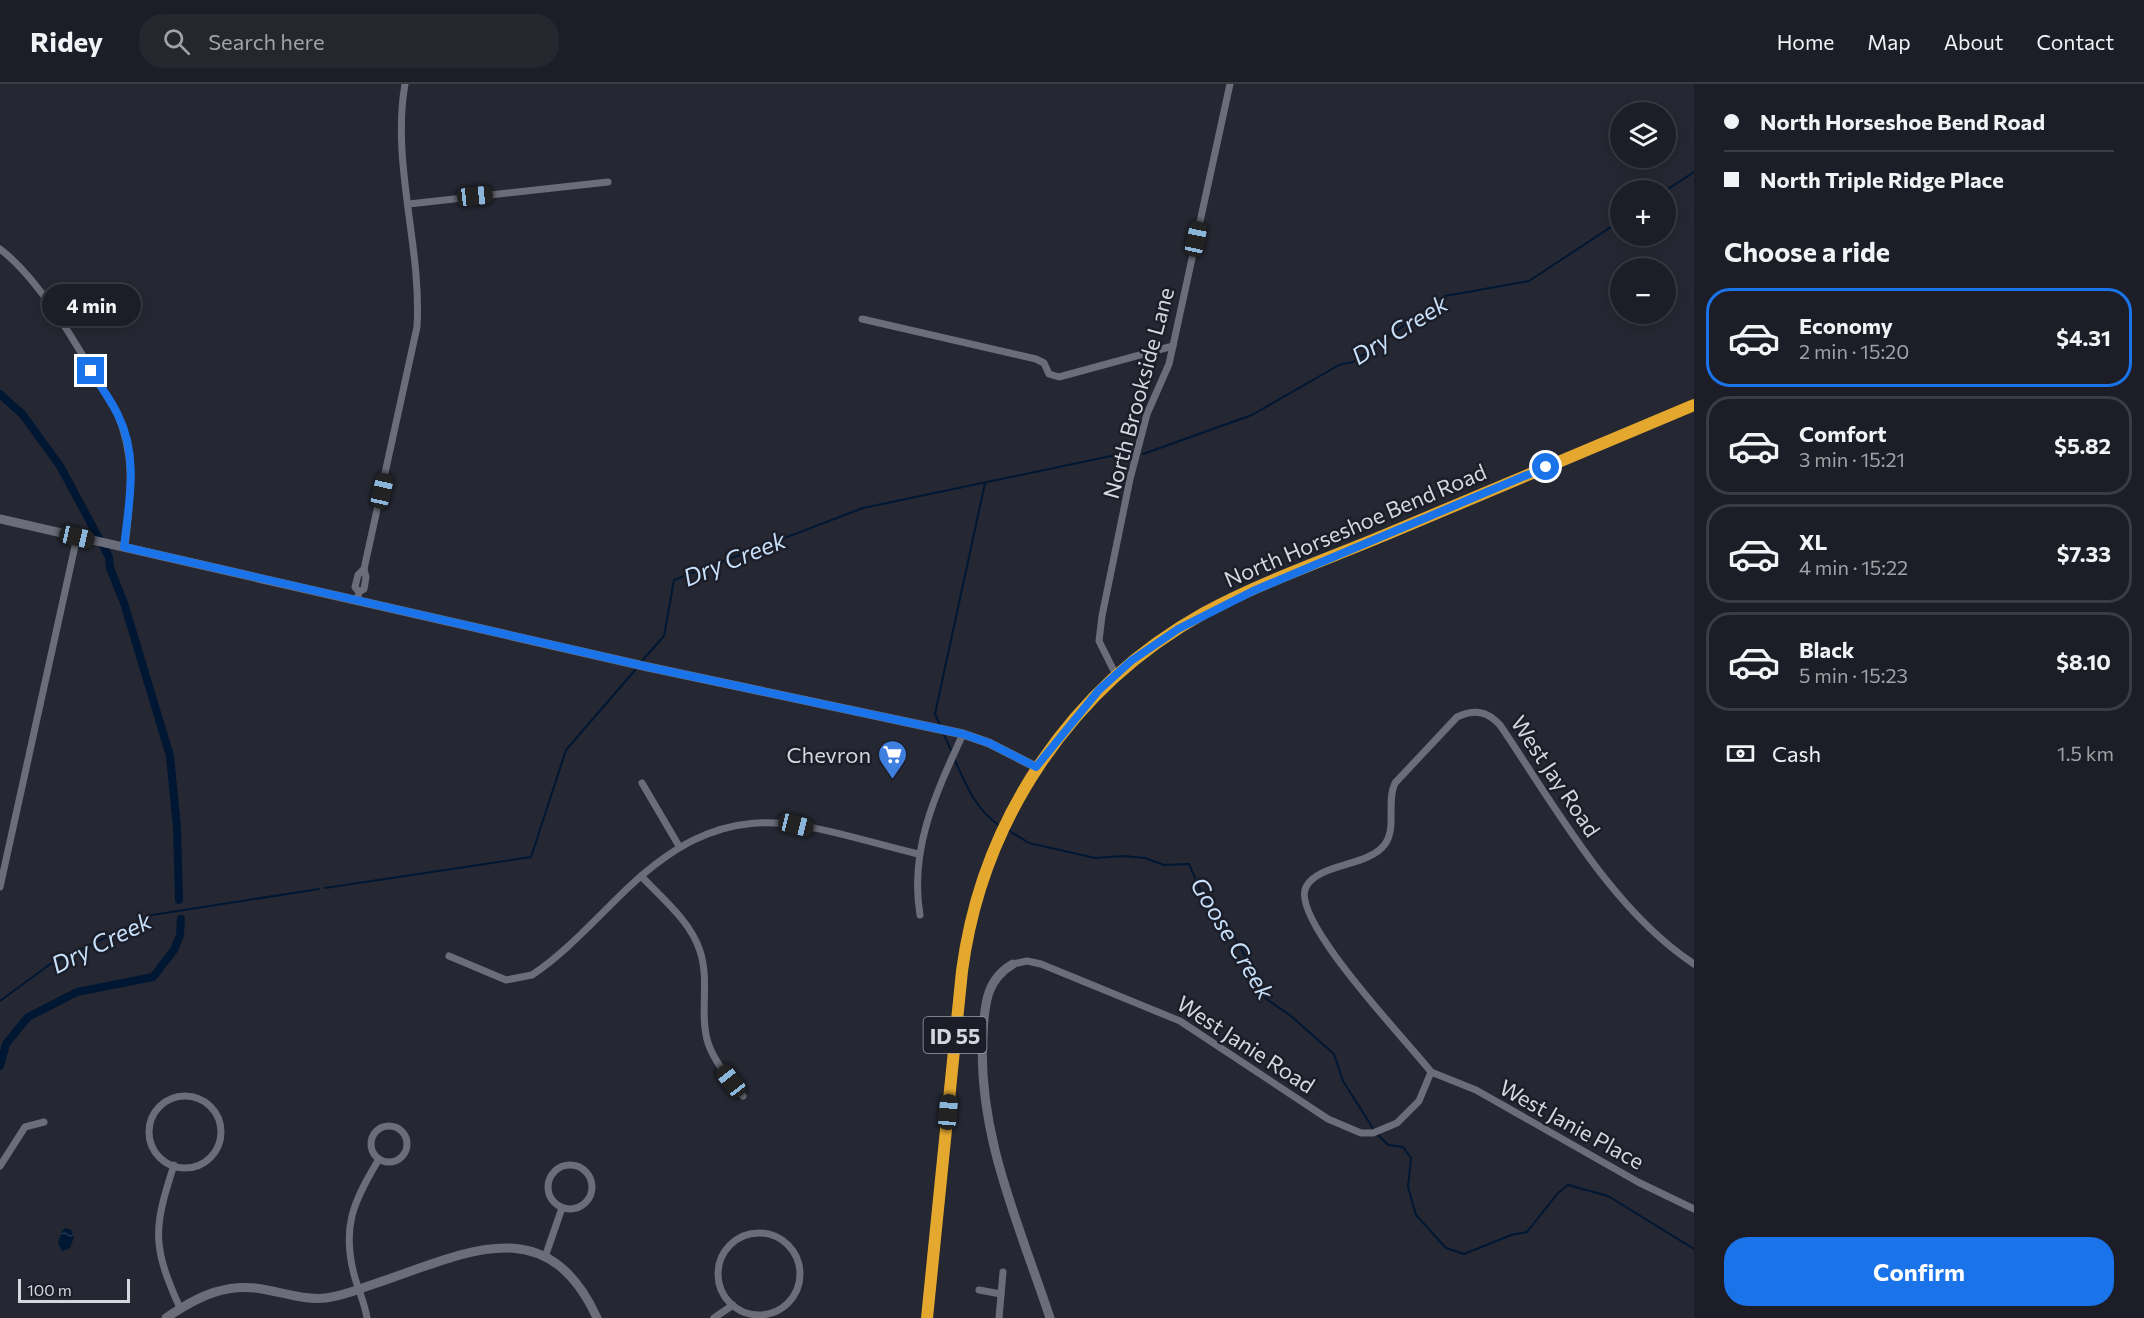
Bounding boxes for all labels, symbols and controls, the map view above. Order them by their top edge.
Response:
search box [139,14,559,68]
text: Ridey [30,24,103,58]
icon: search [160,25,193,58]
text: Search here [208,28,325,55]
text: Home [1777,29,1834,54]
text: Map [1867,29,1911,54]
text: About [1944,29,2003,54]
text: Contact [2036,29,2114,54]
map controls [1610,102,1676,324]
button: layers [1610,102,1676,168]
text: North Horseshoe Bend Road [1760,108,2045,135]
text: North Triple Ridge Place [1760,166,2004,193]
button: + [1610,180,1676,246]
car [456,185,494,207]
car [1183,220,1209,258]
text: Choose a ride [1724,235,1890,268]
button: − [1610,258,1676,324]
callout: 4 min [42,284,140,326]
street label: North Brookside Lane [1097,284,1179,502]
water label: Dry Creek [1345,288,1453,370]
text: 4 min [66,293,117,317]
icon: car [1727,311,1781,365]
text: Economy [1799,312,1893,339]
text: $4.31 [2056,324,2111,351]
text: 2 min · 15:20 [1799,339,1909,363]
route end [77,357,104,384]
icon: car [1727,419,1781,473]
text: Comfort [1799,420,1887,447]
text: $5.82 [2054,432,2111,459]
text: 3 min · 15:21 [1799,447,1905,471]
route start [1532,453,1559,480]
street label: North Horseshoe Bend Road [1220,457,1490,593]
car [369,471,395,511]
car [57,524,97,550]
water label: Dry Creek [678,524,791,592]
icon: car [1727,527,1781,581]
text: XL [1799,528,1827,555]
text: $7.33 [2057,540,2111,567]
text: 4 min · 15:22 [1799,555,1908,579]
icon: car [1727,635,1781,689]
text: Black [1799,636,1854,663]
text: $8.10 [2056,648,2111,675]
text: 5 min · 15:23 [1799,663,1908,687]
street label: West Jay Road [1506,710,1606,842]
icon: cash [1724,737,1757,770]
supermarket icon: Chevron [876,738,908,780]
text: Cash [1772,740,1821,767]
place label: Chevron [787,741,871,768]
text: 1.5 km [2057,741,2114,765]
car [776,812,816,838]
water label: Goose Creek [1185,871,1282,1006]
water label: Dry Creek [46,905,157,979]
street label: West Janie Road [1172,989,1320,1099]
road number: ID 55 [924,1017,986,1053]
car [713,1061,749,1101]
street label: West Janie Place [1495,1073,1649,1175]
car [937,1093,959,1131]
button: Confirm [1724,1237,2114,1306]
scale bar [18,1276,130,1304]
text: 100 m [27,1280,72,1299]

